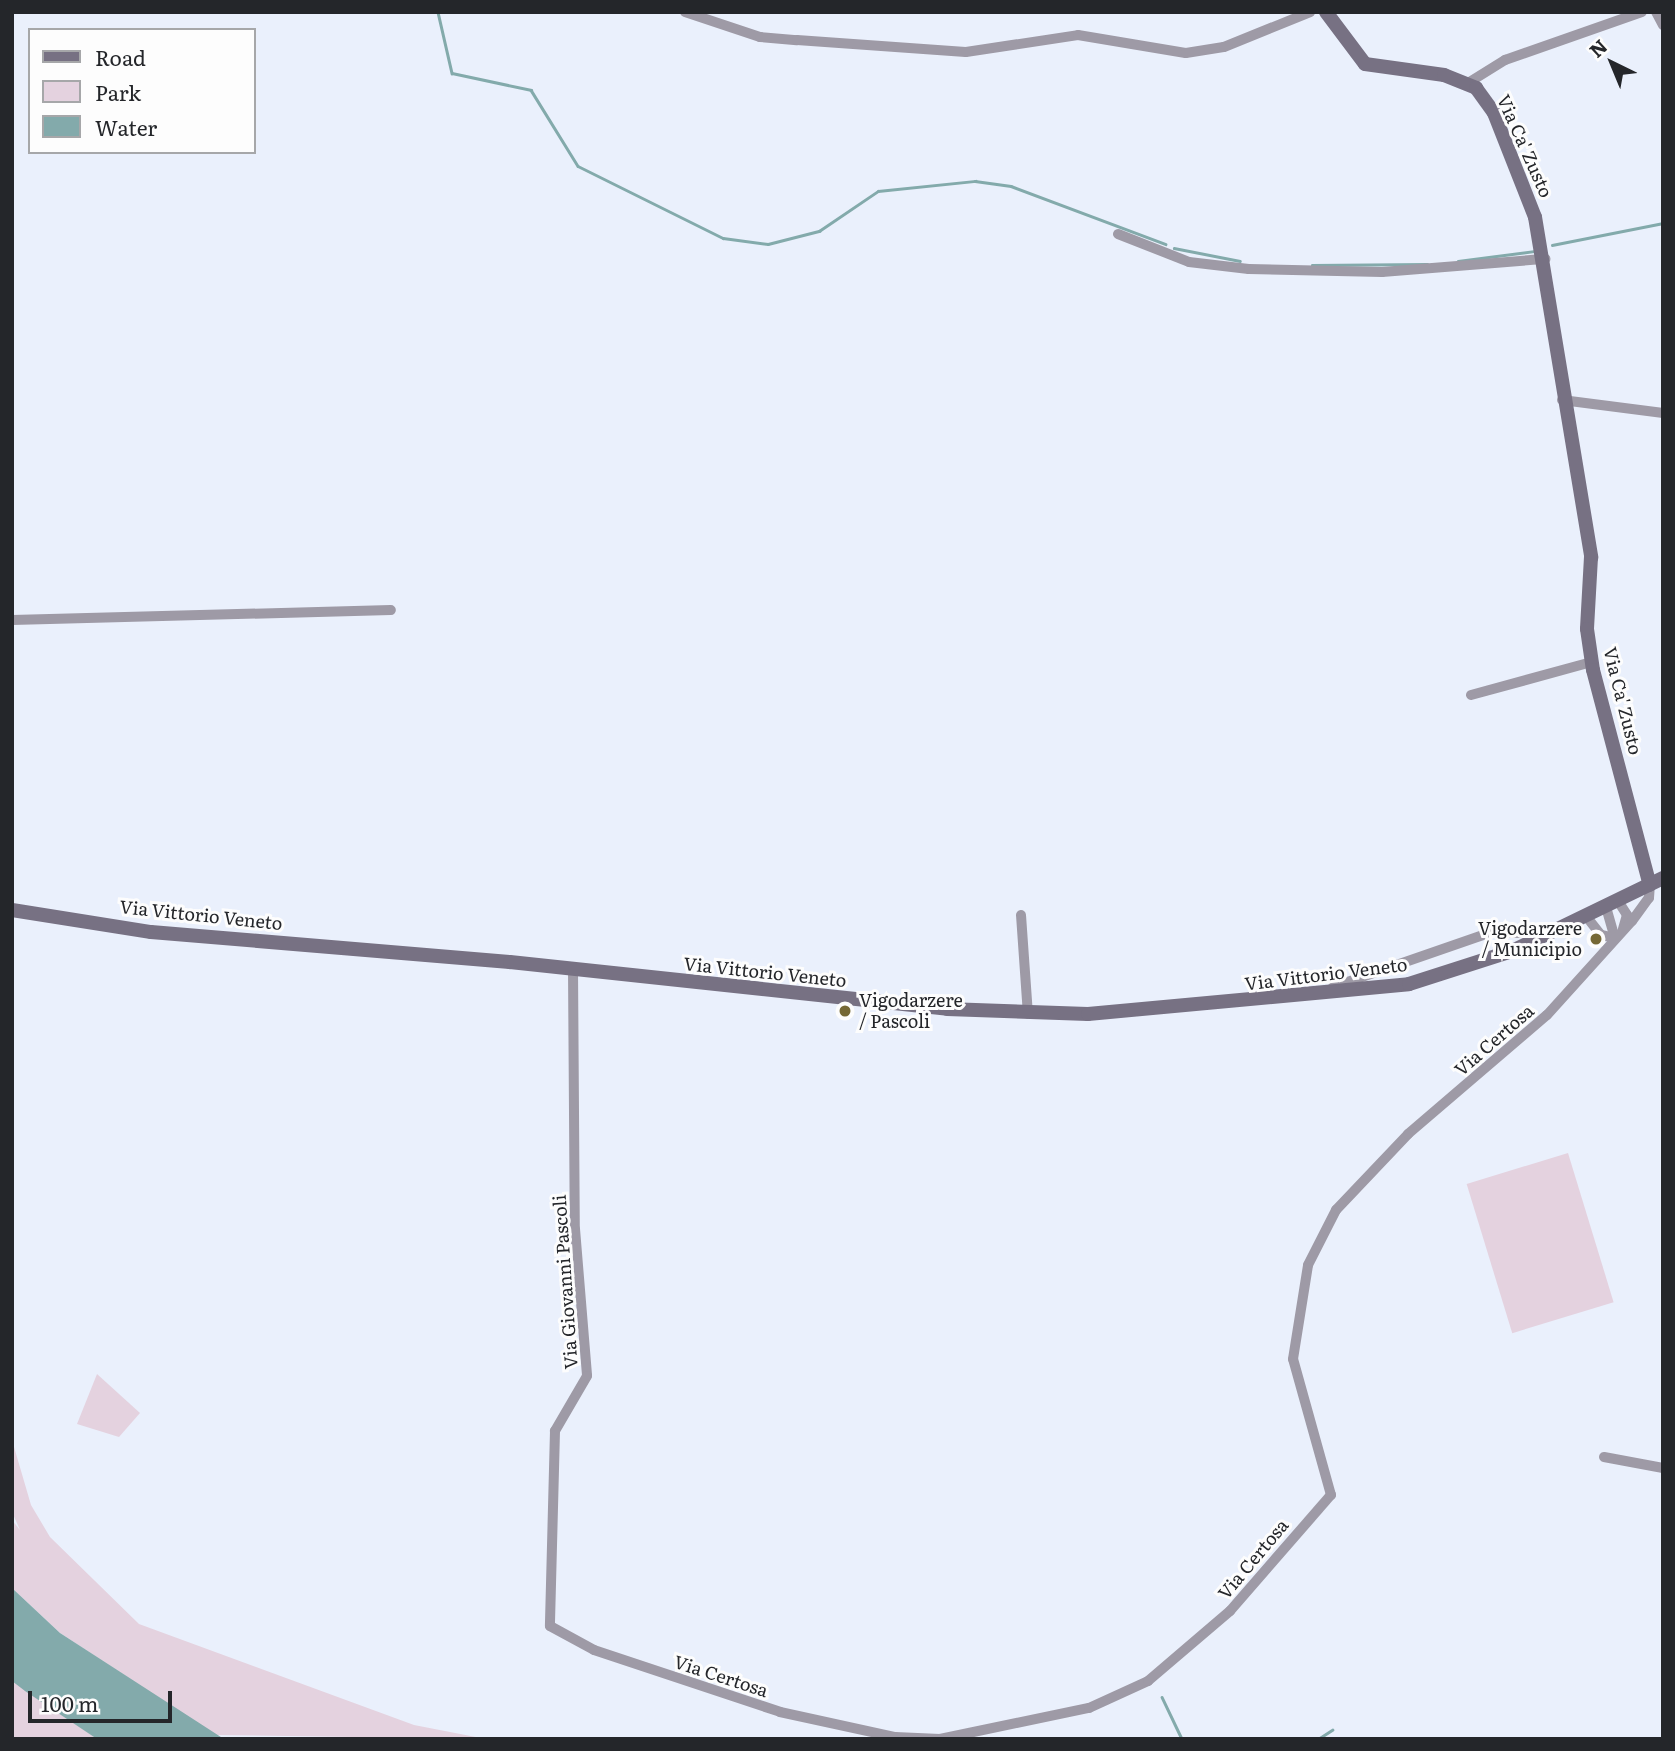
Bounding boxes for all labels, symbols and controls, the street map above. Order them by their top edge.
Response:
legend [28,28,256,154]
north arrow [1577,28,1647,98]
text: N [1582,32,1613,63]
text: Road [95,41,146,72]
text: Park [95,76,141,107]
street label: Via Ca' Zusto [1493,91,1557,201]
text: Water [95,111,157,142]
street label: Via Ca' Zusto [1599,645,1647,757]
street label: Via Vittorio Veneto [119,896,283,934]
place label: Vigodarzere / Municipio [1478,918,1582,960]
marker: Vigodarzere / Municipio [1588,931,1604,947]
street label: Via Vittorio Veneto [683,953,847,991]
street label: Via Vittorio Veneto [1244,953,1408,995]
place label: Vigodarzere / Pascoli [859,990,963,1032]
street label: Via Certosa [1450,1000,1538,1080]
marker: Vigodarzere / Pascoli [837,1003,853,1019]
street label: Via Giovanni Pascoli [548,1194,582,1370]
street label: Via Certosa [1213,1515,1293,1603]
street label: Via Certosa [671,1651,771,1701]
scale bar [32,1678,175,1722]
text: 100 m [41,1687,98,1718]

